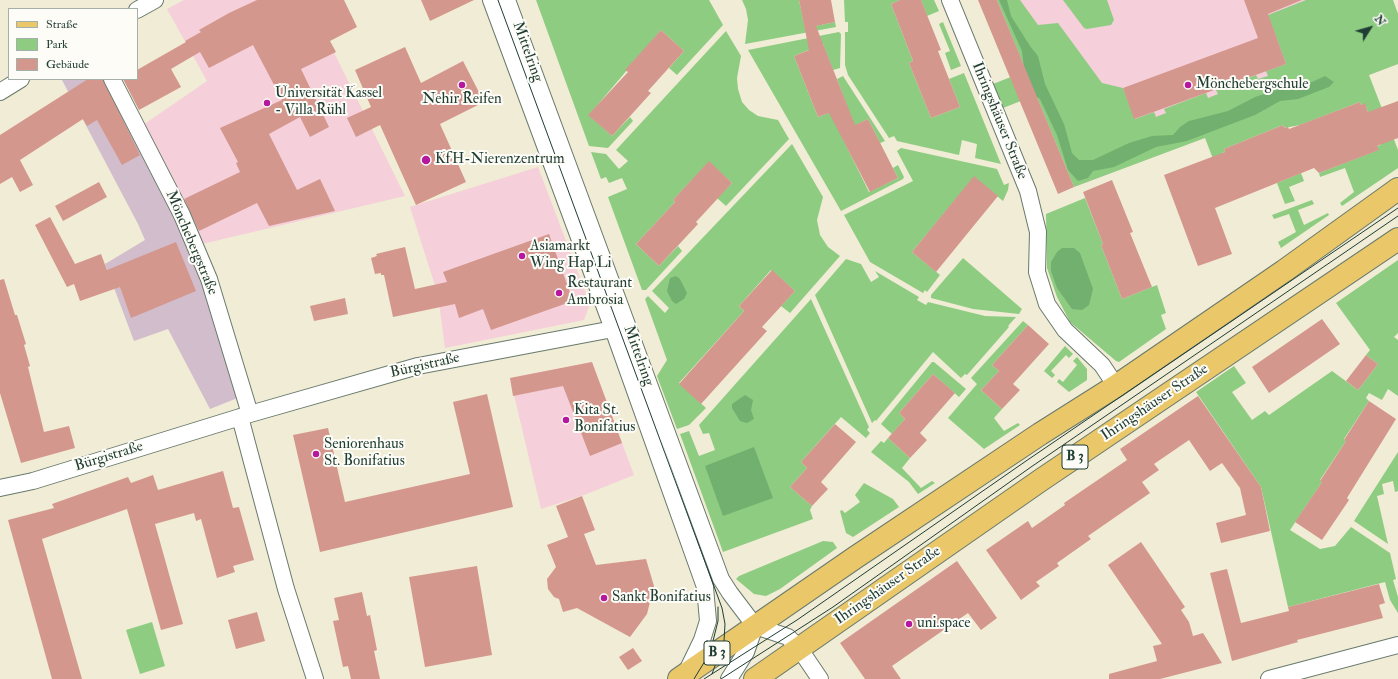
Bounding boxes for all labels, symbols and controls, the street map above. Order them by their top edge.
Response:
legend [8,8,138,80]
north arrow [1350,8,1390,48]
text: N [1372,13,1388,28]
text: Straße [46,17,77,32]
street label: Mittelring [508,19,546,85]
text: Park [46,37,68,52]
text: Gebäude [46,57,89,72]
street label: Ihringshäuser Straße [967,60,1031,182]
place label: Mönchebergschule [1196,76,1309,94]
marker: Nehir Reifen [457,80,467,90]
marker: Mönchebergschule [1183,80,1193,90]
place label: Universität Kassel - Villa Rühl [275,85,382,120]
place label: Nehir Reifen [422,91,502,109]
marker: Universität Kassel - Villa Rühl [262,98,272,108]
place label: KfH-Nierenzentrum [435,151,565,169]
marker: KfH-Nierenzentrum [420,154,432,166]
street label: Mönchebergstraße [161,188,221,298]
place label: Asiamarkt Wing Hap Li [530,238,612,273]
marker: Asiamarkt Wing Hap Li [517,251,527,261]
place label: Restaurant Ambrosia [567,275,632,310]
marker: Restaurant Ambrosia [554,288,564,298]
street label: Mittelring [619,323,657,389]
street label: Bürgistraße [389,349,461,383]
street label: Ihringshäuser Straße [1098,361,1212,445]
place label: Kita St. Bonifatius [574,402,636,437]
marker: Kita St. Bonifatius [561,415,571,425]
place label: Seniorenhaus St. Bonifatius [324,436,405,471]
street label: Bürgistraße [73,438,145,476]
road number: B 3 [1062,445,1088,469]
marker: Seniorenhaus St. Bonifatius [311,449,321,459]
street label: Ihringshäuser Straße [832,543,944,629]
place label: Sankt Bonifatius [612,589,711,607]
marker: Sankt Bonifatius [599,593,609,603]
place label: uni.space [917,615,971,633]
marker: uni.space [904,619,914,629]
road number: B 3 [704,641,730,665]

